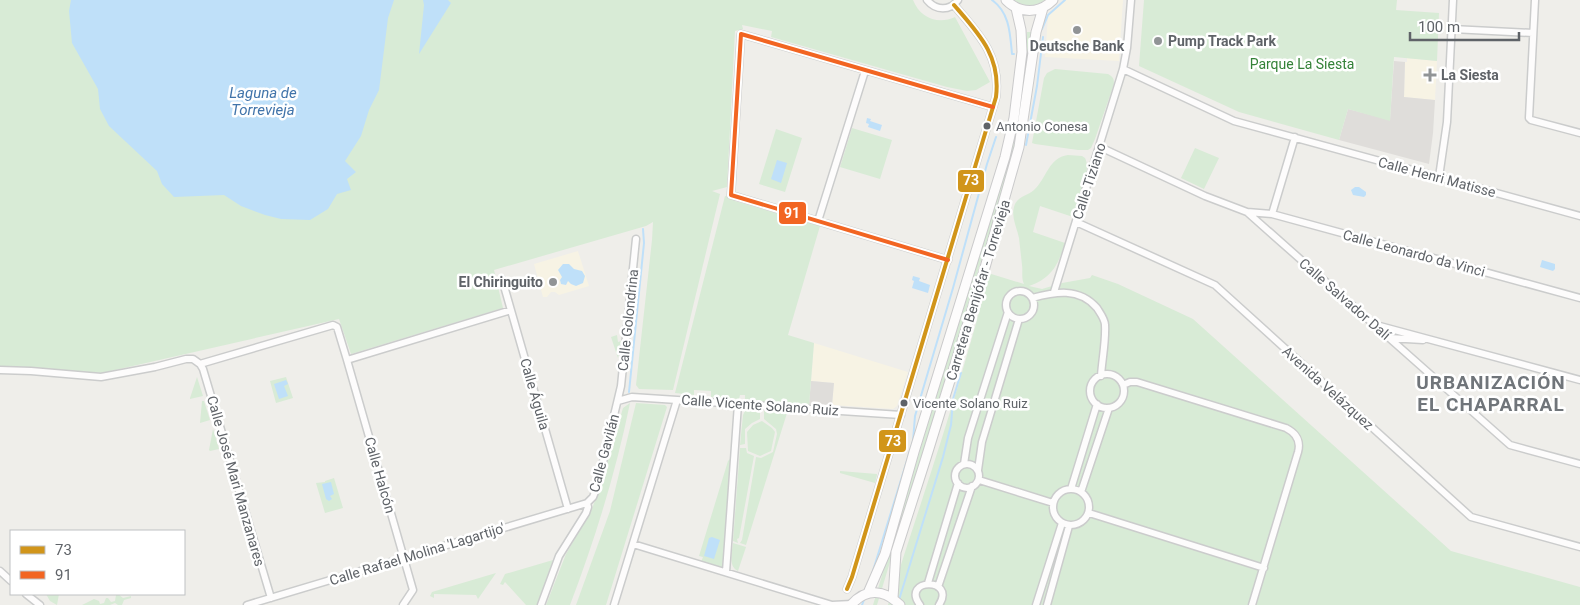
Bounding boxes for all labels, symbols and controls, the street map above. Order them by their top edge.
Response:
scale bar [1410,10,1519,42]
text: 100 m [1418,18,1460,36]
marker: Deutsche Bank [1071,24,1083,36]
place label: Pump Track Park [1168,33,1276,49]
marker: Pump Track Park [1152,35,1164,47]
place label: Deutsche Bank [1030,38,1125,54]
park label: Parque La Siesta [1250,56,1354,72]
place label: La Siesta [1441,67,1499,83]
marker: La Siesta [1423,68,1437,82]
water label: Laguna de Torrevieja [229,84,297,119]
place label: Antonio Conesa [996,119,1088,134]
marker: Antonio Conesa [982,121,992,131]
street label: Calle Tiziano [1069,141,1109,221]
street label: Calle Henri Matisse [1377,154,1497,200]
line badge: 73 [957,169,985,193]
text: 73 [963,172,979,188]
street label: Carretera Benijófar - Torrevieja [943,198,1013,382]
line badge: 91 [778,201,807,225]
text: 91 [784,205,800,221]
street label: Calle Leonardo da Vinci [1341,226,1487,280]
street label: Calle Salvador Dalí [1296,255,1394,343]
street label: Calle Golondrina [615,268,641,372]
place label: El Chiringuito [459,274,543,290]
marker: El Chiringuito [547,276,559,288]
street label: Avenida Velázquez [1279,343,1377,433]
street label: Calle Águila [517,356,554,432]
district label: URBANIZACIÓN EL CHAPARRAL [1416,371,1566,416]
street label: Calle Vicente Solano Ruiz [681,392,839,418]
street label: Calle José Mari Manzanares [204,394,268,568]
place label: Vicente Solano Ruiz [913,396,1028,411]
marker: Vicente Solano Ruiz [899,398,909,408]
street label: Calle Gavilán [586,412,622,494]
line badge: 73 [878,429,907,453]
text: 73 [885,433,901,449]
street label: Calle Halcón [361,435,399,515]
street label: Calle Rafael Molina 'Lagartijo' [327,520,507,588]
legend [10,530,185,595]
text: 73 [55,541,72,559]
text: 91 [55,566,72,584]

